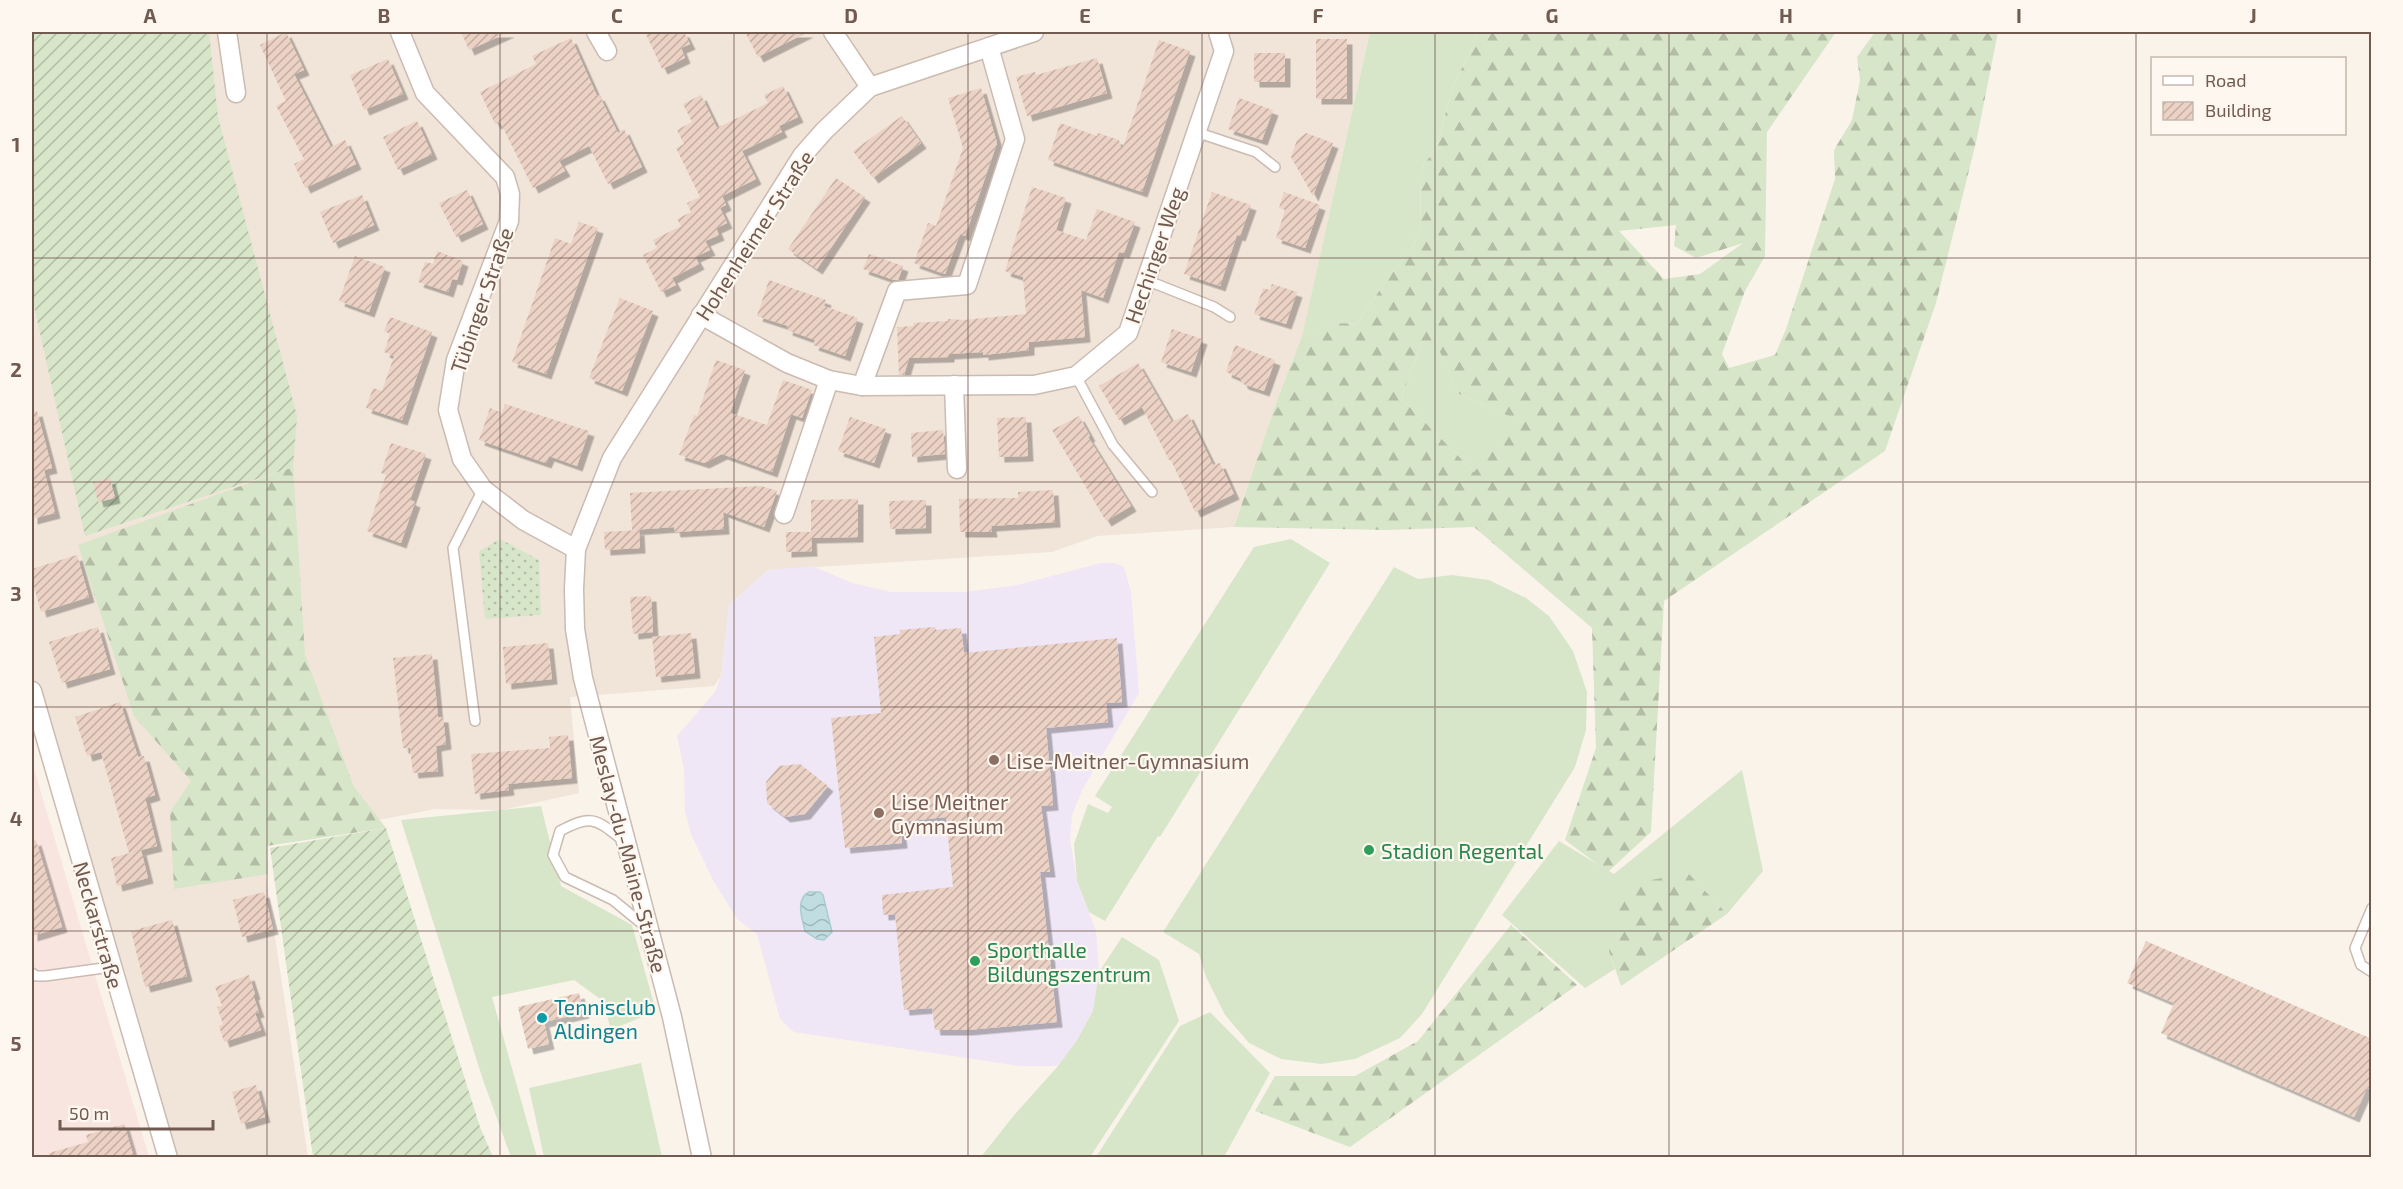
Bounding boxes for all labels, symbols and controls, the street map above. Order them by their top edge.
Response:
text: A [143,3,157,27]
text: B [378,3,390,27]
text: C [611,3,623,27]
text: D [844,3,858,27]
text: E [1079,3,1091,27]
text: F [1312,3,1324,27]
text: G [1546,3,1558,27]
text: H [1779,3,1793,27]
text: I [2016,3,2022,27]
text: J [2249,3,2257,27]
legend [2151,57,2346,135]
text: Road [2205,69,2246,91]
text: Building [2205,99,2272,121]
text: 1 [12,132,20,156]
street label: Hohenheimer Straße [690,145,818,325]
street label: Hechinger Weg [1119,183,1189,327]
street label: Tübinger Straße [444,224,518,376]
text: 2 [10,357,22,381]
text: 3 [10,581,22,605]
street label: Meslay-du-Maine-Straße [585,732,673,976]
place label: Lise-Meitner-Gymnasium [1006,748,1249,773]
marker: Lise-Meitner-Gymnasium [987,753,1001,767]
place label: Lise Meitner Gymnasium [891,789,1009,838]
text: 4 [10,806,23,830]
marker: Lise Meitner Gymnasium [872,806,886,820]
place label: Stadion Regental [1381,838,1544,863]
marker: Stadion Regental [1362,843,1376,857]
street label: Neckarstraße [69,859,129,991]
place label: Sporthalle Bildungszentrum [987,937,1151,986]
marker: Sporthalle Bildungszentrum [968,954,982,968]
place label: Tennisclub Aldingen [554,994,656,1043]
marker: Tennisclub Aldingen [535,1011,549,1025]
text: 5 [10,1031,22,1055]
scale bar [60,1093,213,1131]
text: 50 m [69,1102,109,1124]

